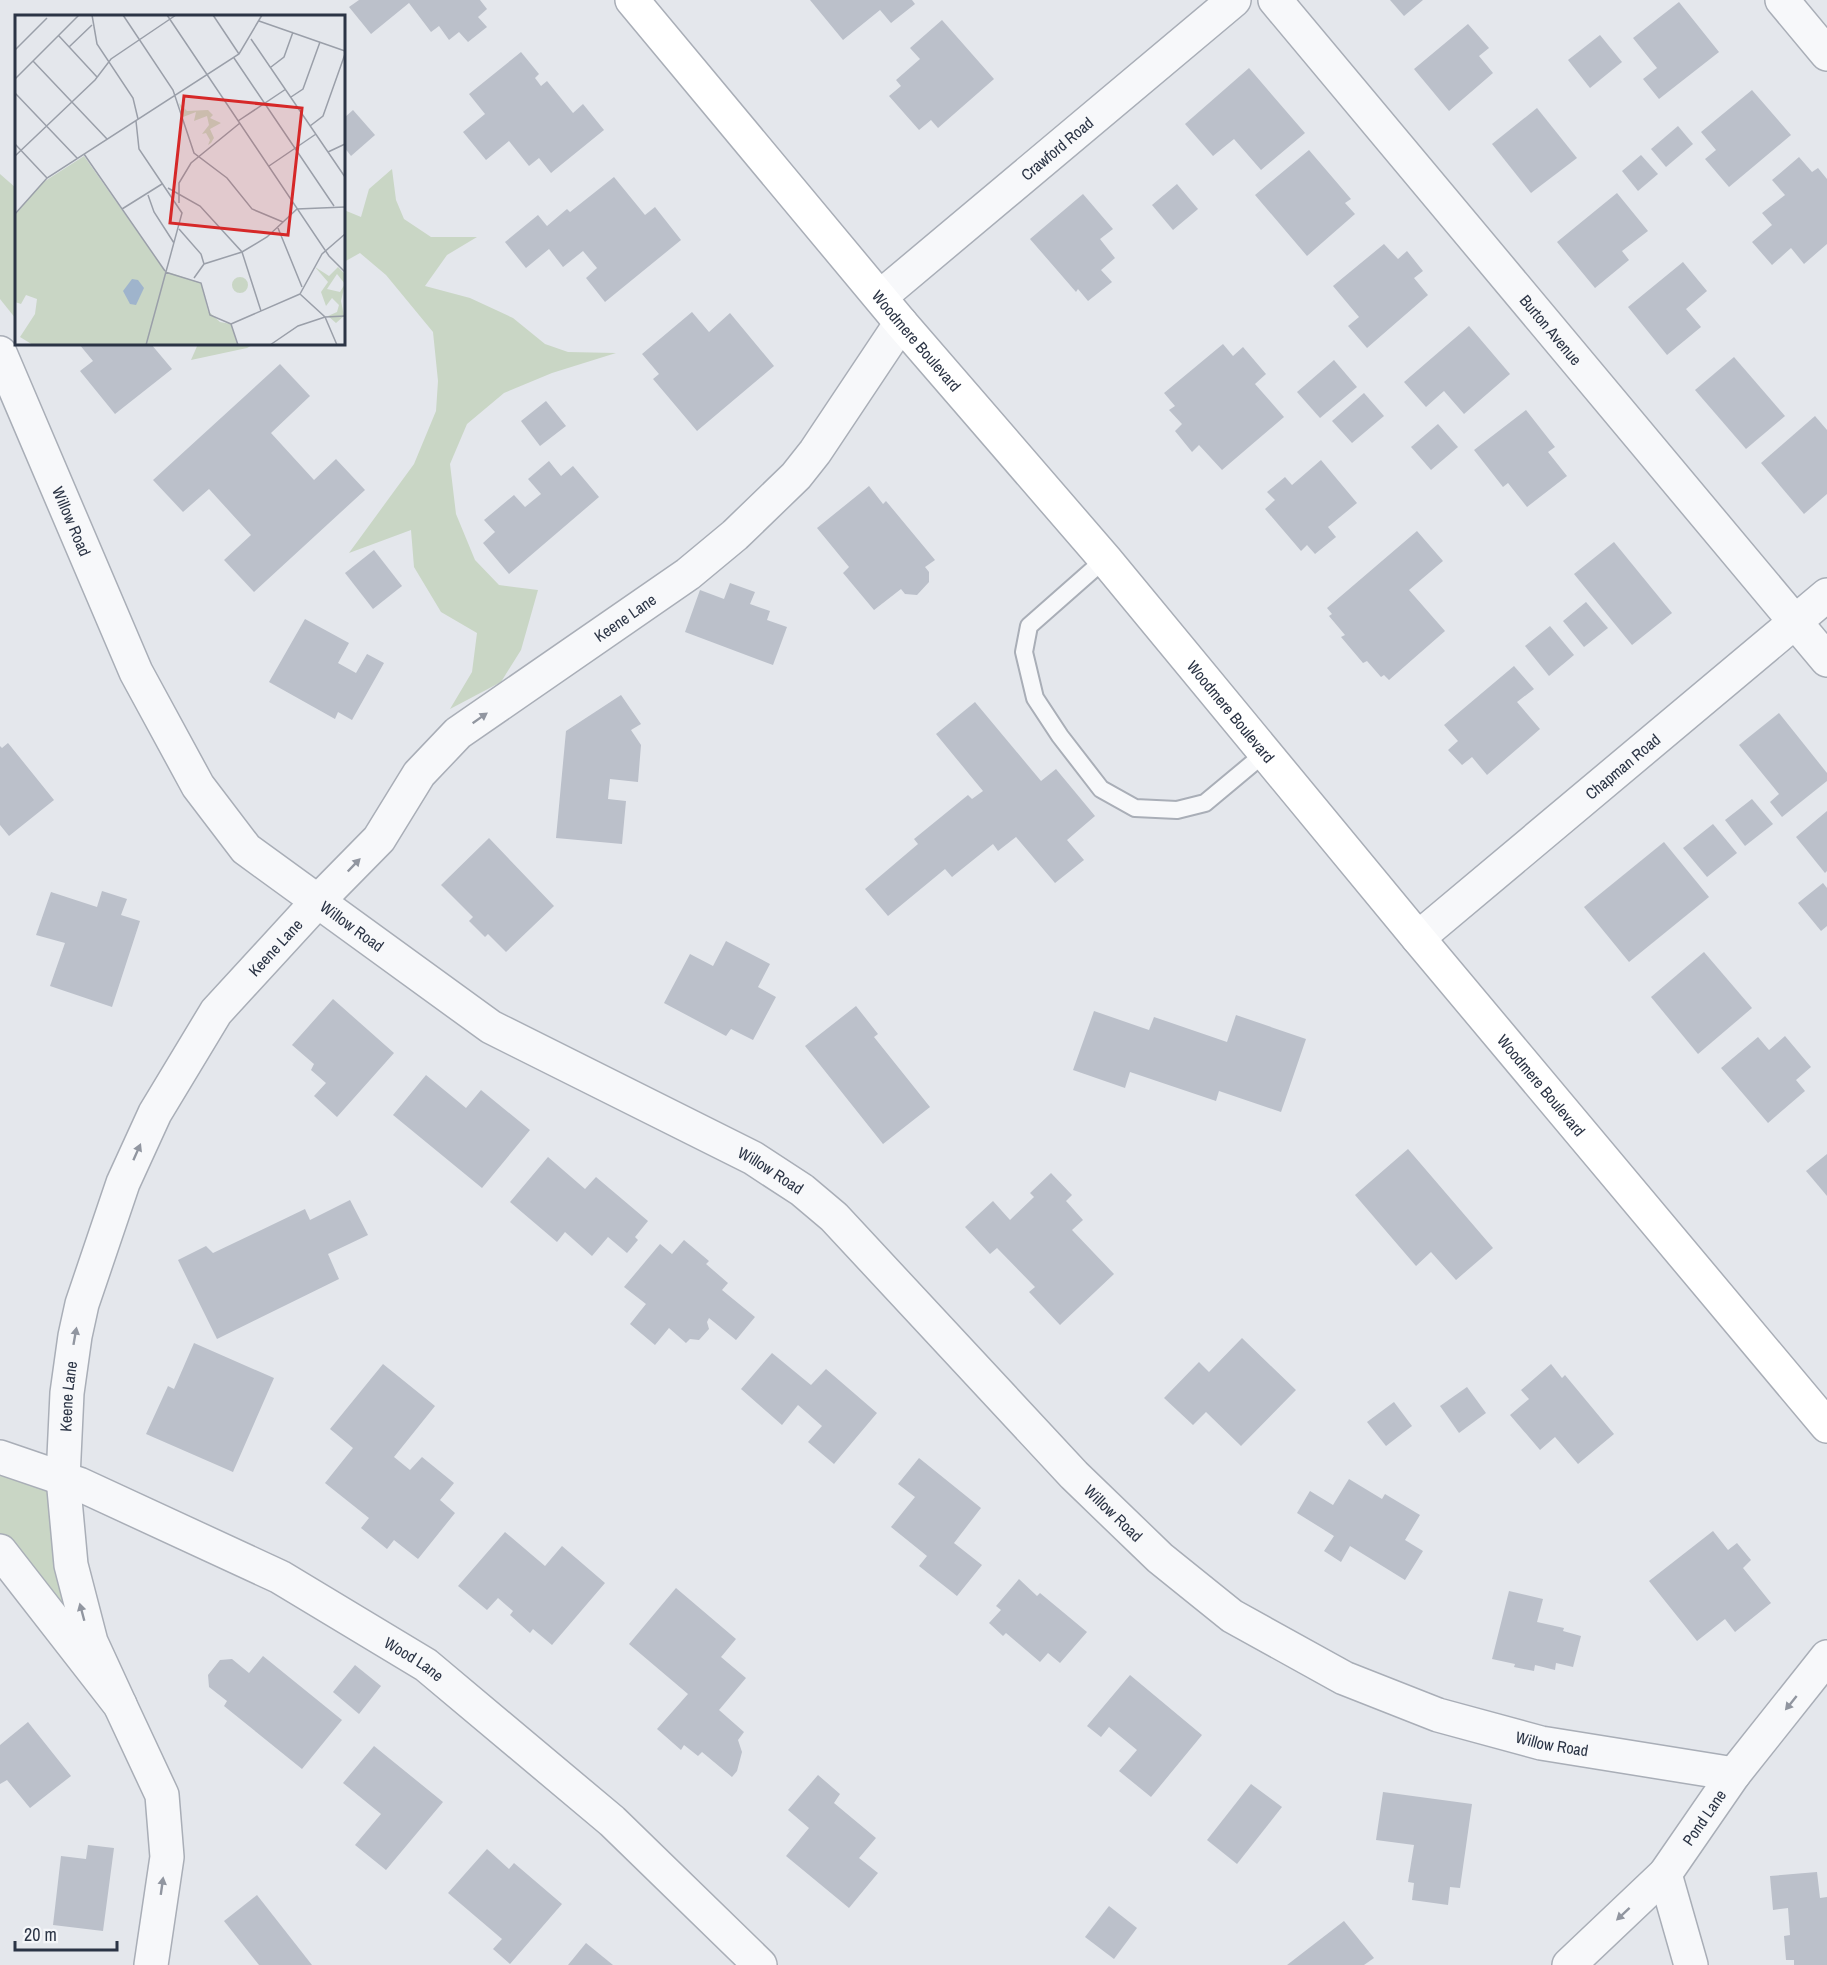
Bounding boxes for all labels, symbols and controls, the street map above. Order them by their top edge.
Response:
inset map [15,15,345,345]
street label: Crawford Road [1016,112,1098,185]
street label: Woodmere Boulevard [867,285,966,396]
street label: Burton Avenue [1515,290,1587,370]
street label: Willow Road [47,483,96,560]
street label: Keene Lane [590,588,660,647]
street label: Woodmere Boulevard [1182,656,1280,767]
one-way arrow [471,712,487,724]
street label: Chapman Road [1580,728,1665,804]
one-way arrow [347,858,361,872]
street label: Willow Road [316,896,388,957]
street label: Keene Lane [243,914,307,981]
street label: Woodmere Boulevard [1492,1030,1591,1141]
street label: Willow Road [734,1141,808,1199]
one-way arrow [133,1143,142,1161]
one-way arrow [71,1327,80,1346]
street label: Keene Lane [54,1360,82,1432]
street label: Willow Road [1079,1479,1148,1547]
one-way arrow [77,1603,87,1621]
street label: Wood Lane [380,1631,448,1686]
one-way arrow [1785,1695,1797,1710]
street label: Willow Road [1513,1726,1590,1761]
street label: Pond Lane [1677,1785,1731,1850]
one-way arrow [158,1877,167,1896]
one-way arrow [1615,1907,1630,1921]
scale bar [15,1914,117,1952]
text: 20 m [24,1922,57,1947]

